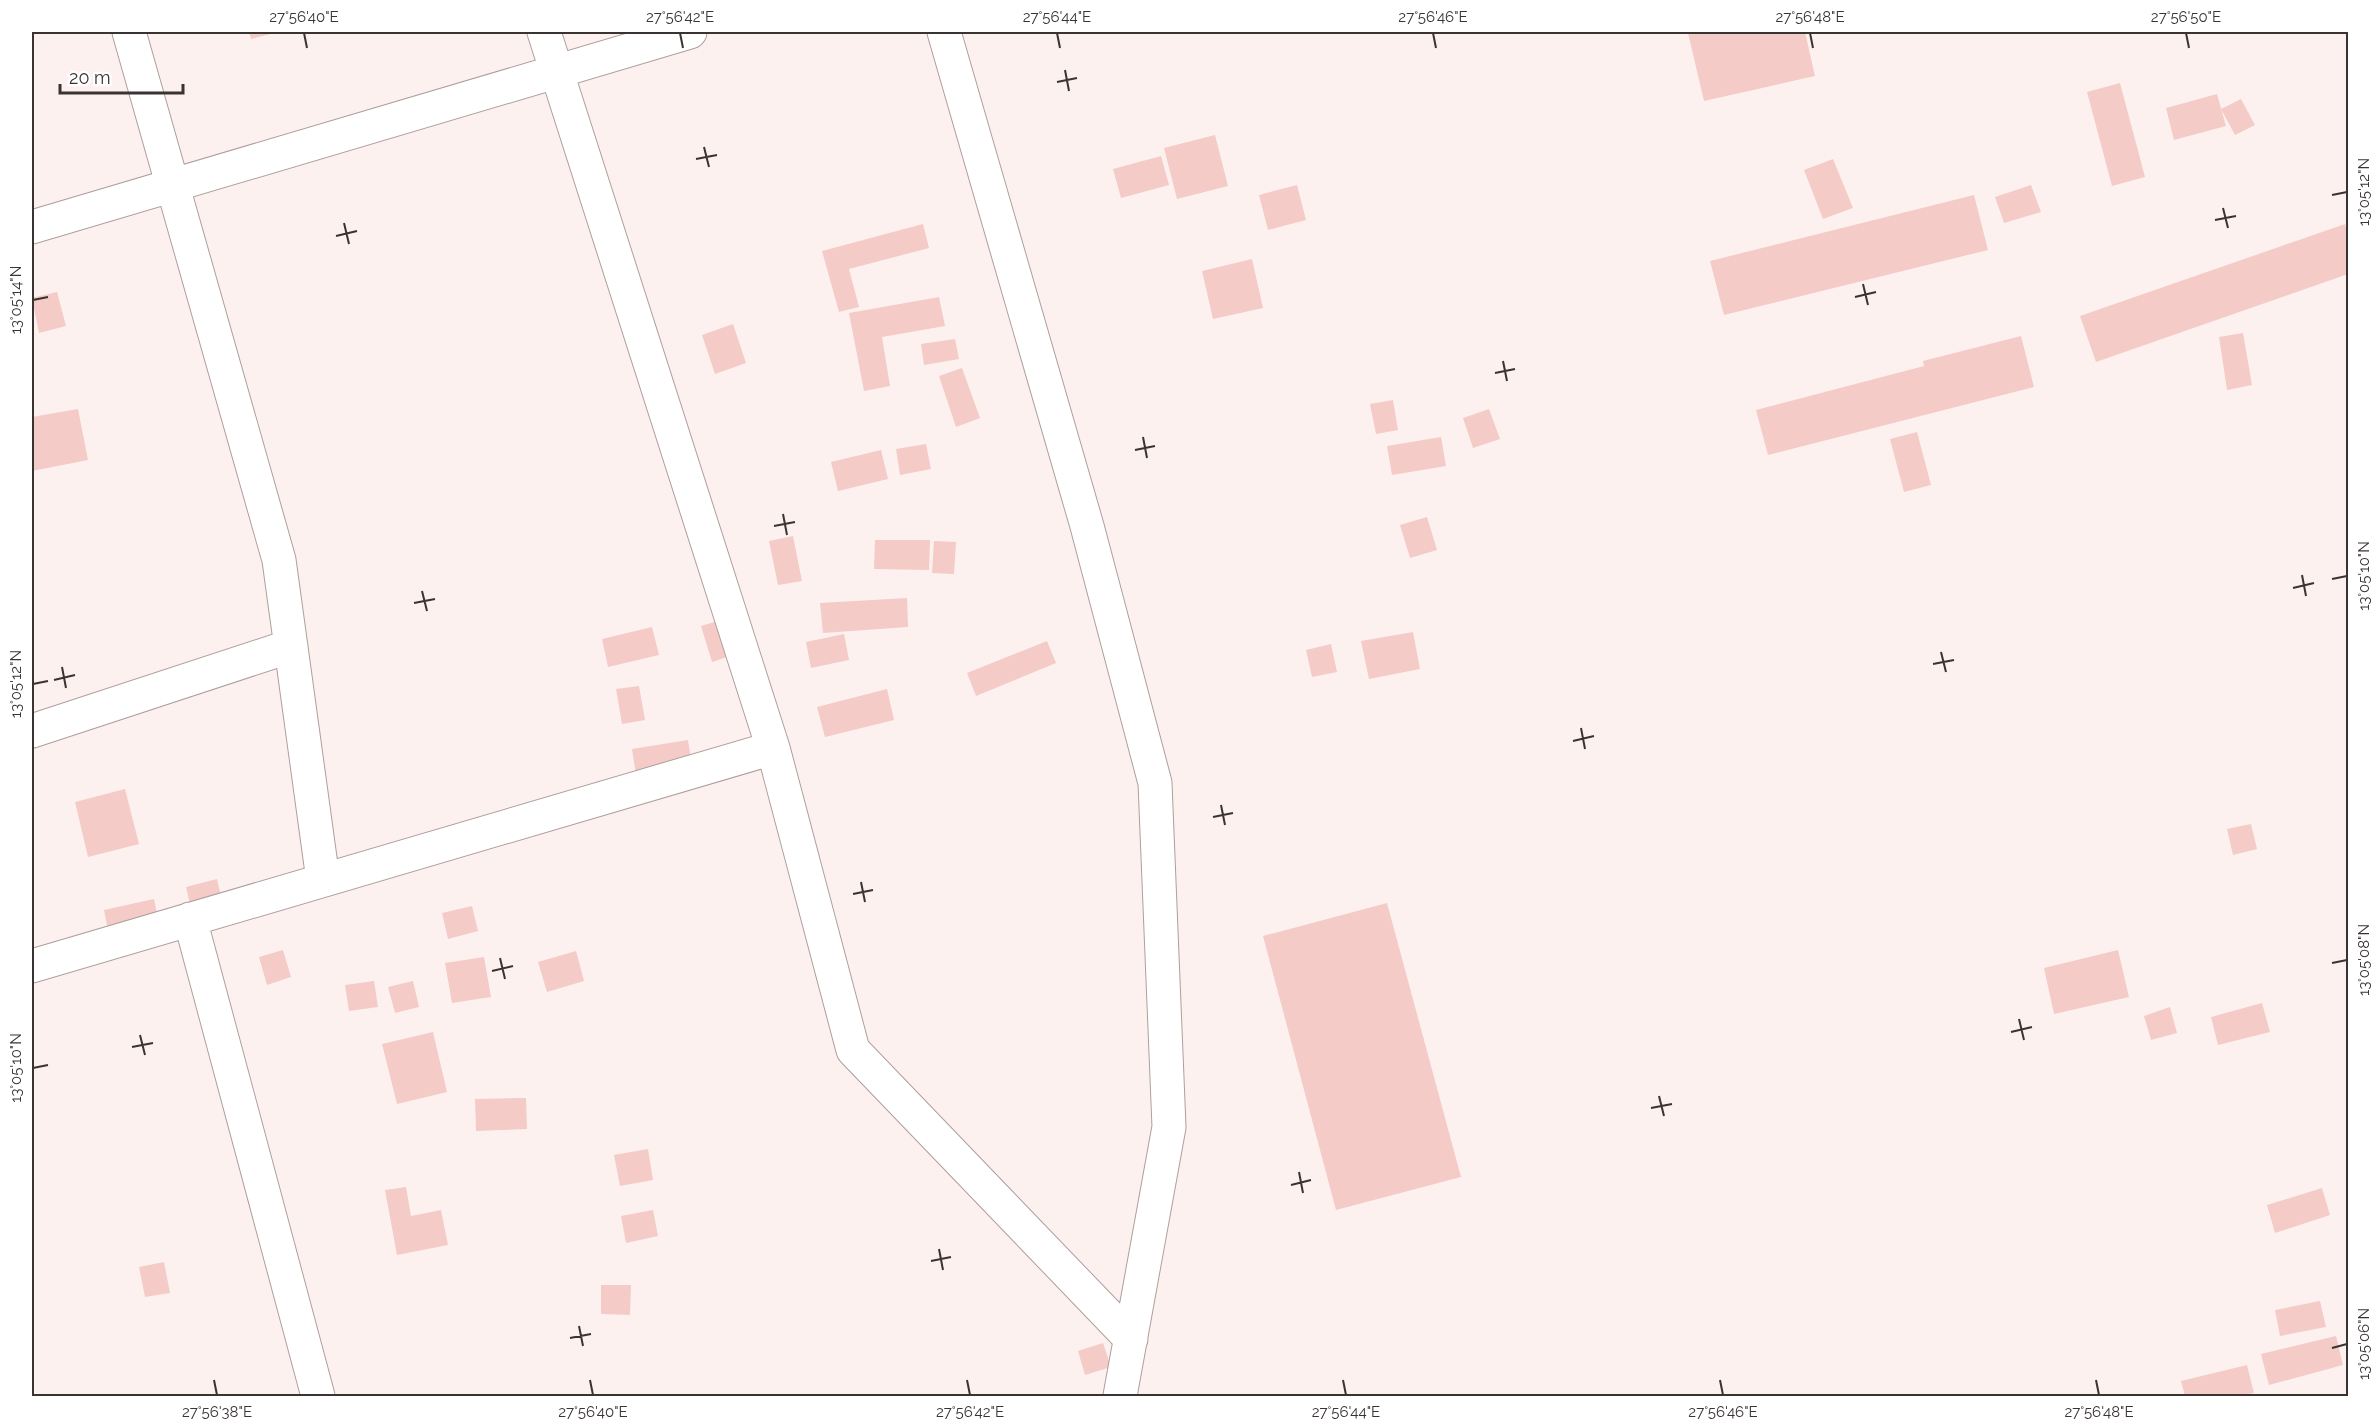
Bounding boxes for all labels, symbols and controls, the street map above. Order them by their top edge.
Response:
text: 27°56'40"E [269,8,339,26]
text: 27°56'42"E [646,8,714,26]
text: 27°56'44"E [1023,8,1091,26]
text: 27°56'46"E [1398,8,1468,26]
text: 27°56'48"E [1775,8,1845,26]
text: 27°56'50"E [2151,8,2221,26]
scale bar [60,57,183,95]
text: 20 m [69,67,111,88]
text: 13°05'12"N [2355,158,2373,226]
text: 13°05'14"N [7,266,25,334]
text: 13°05'10"N [2355,541,2373,611]
text: 13°05'12"N [7,650,25,718]
text: 13°05'08"N [2355,924,2373,996]
text: 13°05'10"N [7,1033,25,1103]
text: 13°05'06"N [2355,1308,2373,1380]
text: 27°56'38"E [182,1403,252,1421]
text: 27°56'40"E [558,1403,628,1421]
text: 27°56'42"E [936,1403,1004,1421]
text: 27°56'44"E [1312,1403,1380,1421]
text: 27°56'46"E [1688,1403,1758,1421]
text: 27°56'48"E [2064,1403,2134,1421]

